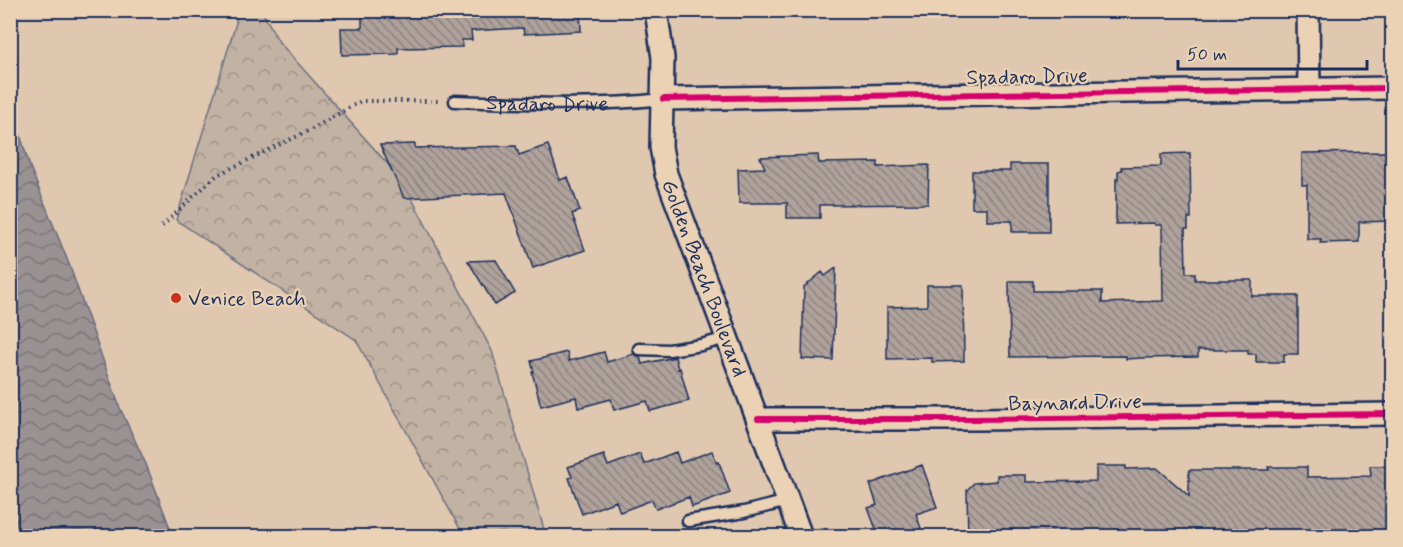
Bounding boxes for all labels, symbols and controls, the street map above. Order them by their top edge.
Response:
scale bar [1178,33,1367,71]
text: 50 m [1187,43,1227,67]
street label: Spadaro Drive [966,62,1088,92]
street label: Spadaro Drive [486,89,608,119]
street label: Golden Beach Boulevard [654,176,753,381]
place label: Venice Beach [188,285,306,313]
marker: Venice Beach [169,291,183,305]
street label: Baynard Drive [1008,388,1142,418]

